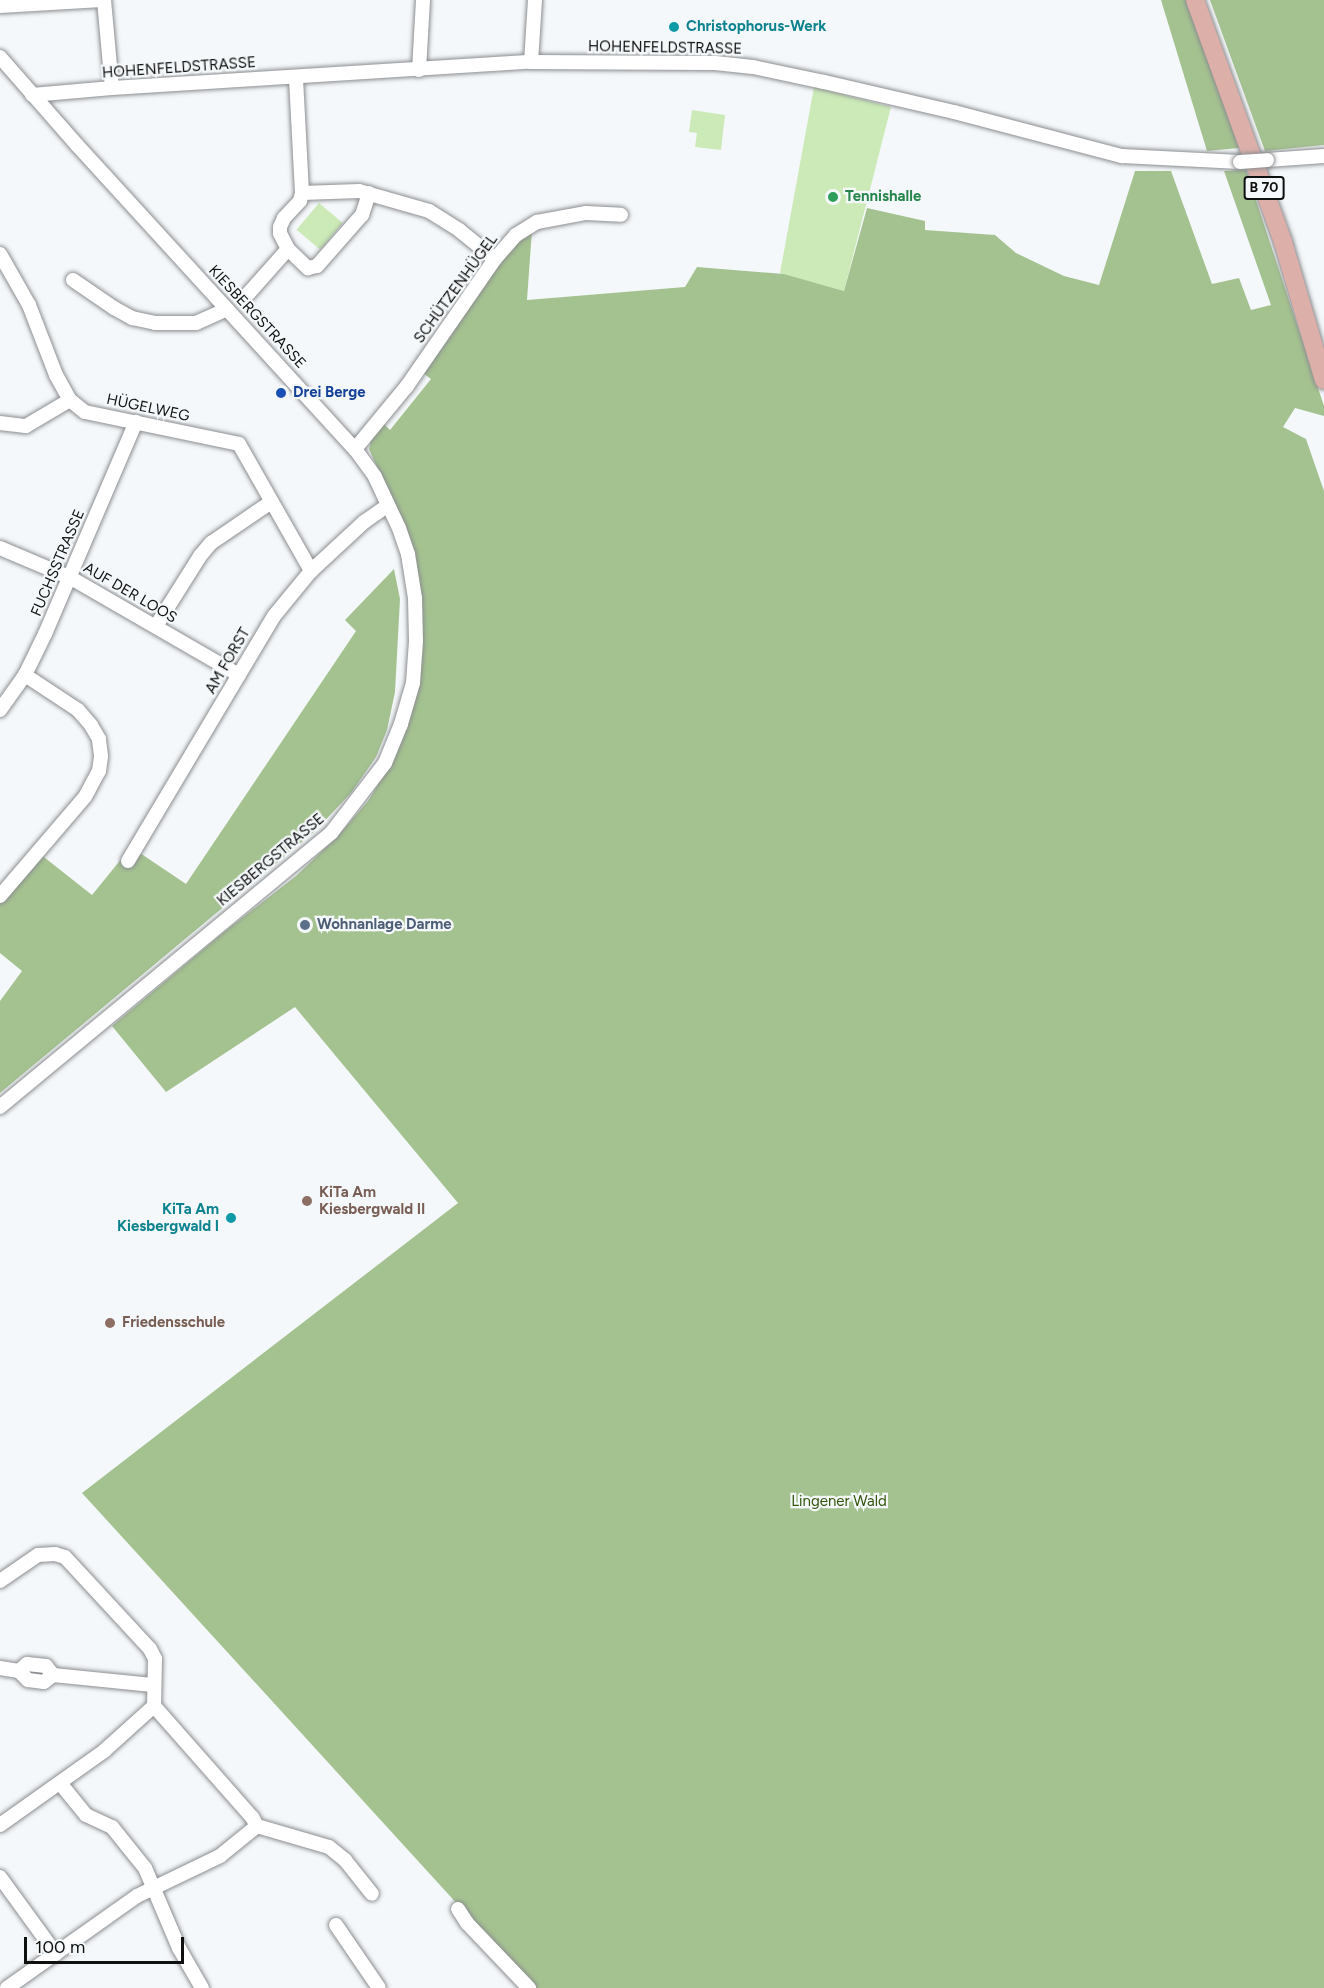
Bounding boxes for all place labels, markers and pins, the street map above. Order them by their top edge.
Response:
place label: Christophorus-Werk [686,18,826,36]
marker: Christophorus-Werk [667,20,681,34]
place label: Tennishalle [845,188,921,206]
marker: Tennishalle [826,190,840,204]
place label: Drei Berge [293,384,365,402]
marker: Drei Berge [274,386,288,400]
place label: Wohnanlage Darme [317,916,452,934]
marker: Wohnanlage Darme [298,918,312,932]
place label: KiTa Am Kiesbergwald II [319,1183,425,1218]
marker: KiTa Am Kiesbergwald II [300,1194,314,1208]
place label: KiTa Am Kiesbergwald I [117,1200,219,1235]
marker: KiTa Am Kiesbergwald I [224,1211,238,1225]
place label: Friedensschule [122,1314,225,1332]
marker: Friedensschule [103,1316,117,1330]

